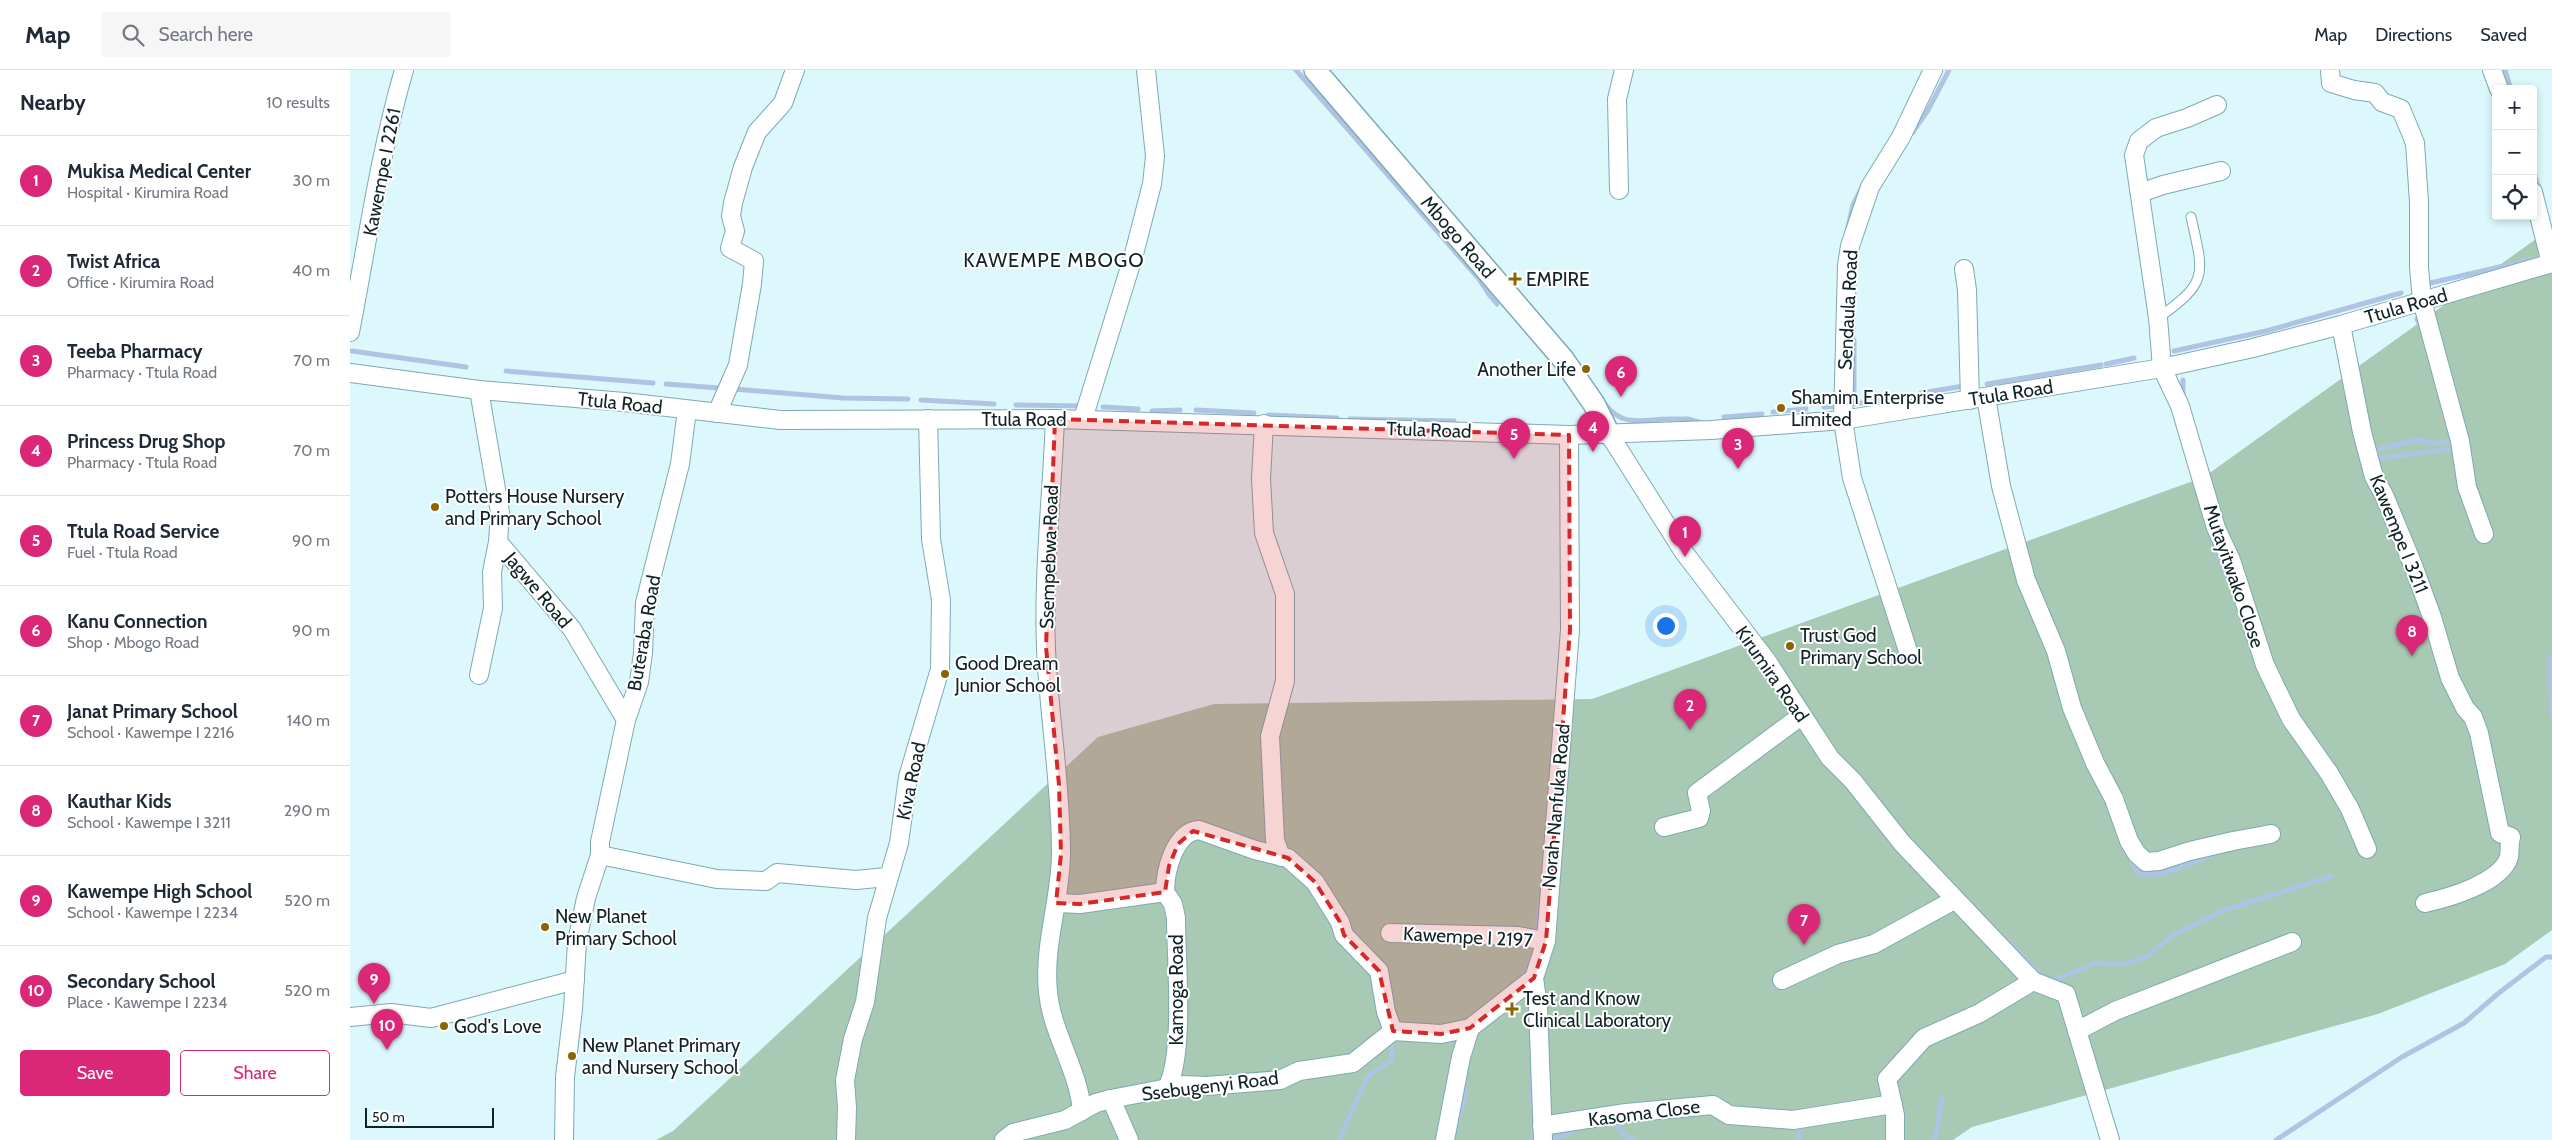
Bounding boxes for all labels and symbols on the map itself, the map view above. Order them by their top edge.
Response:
street label: Kawempe I 2261 [358,106,406,238]
street label: Mbogo Road [1416,191,1500,283]
district label: KAWEMPE MBOGO [963,248,1145,272]
street label: Sendaula Road [1833,249,1863,371]
place label: EMPIRE [1526,268,1590,291]
marker: EMPIRE [1508,272,1522,286]
street label: Ttula Road [2362,283,2450,329]
pin: 6 [1605,356,1637,397]
place label: Another Life [1477,358,1576,381]
marker: Another Life [1580,363,1592,375]
street label: Ttula Road [1967,375,2055,411]
place label: Shamim Enterprise Limited [1791,386,1944,431]
street label: Ttula Road [576,387,664,419]
marker: Shamim Enterprise Limited [1775,402,1787,414]
street label: Ttula Road [981,408,1067,431]
pin: 4 [1577,411,1609,452]
street label: Ttula Road [1386,417,1472,443]
pin: 5 [1498,418,1530,459]
pin: 3 [1722,428,1754,469]
street label: Kawempe I 3211 [2365,471,2433,597]
street label: Ssempebwa Road [1035,484,1063,630]
place label: Potters House Nursery and Primary School [445,485,625,530]
marker: Potters House Nursery and Primary School [429,501,441,513]
street label: Mutayitwako Close [2199,501,2269,651]
pin: 1 [1669,516,1701,557]
street label: Jagwe Road [499,547,576,633]
street label: Buteraba Road [622,573,666,693]
your location [1653,613,1679,639]
pin: 8 [2396,615,2428,656]
street label: Kirumira Road [1730,621,1814,727]
place label: Trust God Primary School [1800,624,1922,669]
marker: Trust God Primary School [1784,640,1796,652]
place label: Good Dream Junior School [954,652,1061,697]
marker: Good Dream Junior School [939,668,951,680]
pin: 2 [1674,689,1706,730]
street label: Norah Nanfuka Road [1537,723,1575,889]
street label: Kiva Road [892,740,930,822]
pin: 7 [1788,904,1820,945]
place label: New Planet Primary School [555,905,677,950]
marker: New Planet Primary School [539,921,551,933]
street label: Kawempe I 2197 [1403,922,1534,952]
street label: Kamoga Road [1165,934,1188,1046]
pin: 9 [358,963,390,1004]
place label: Test and Know Clinical Laboratory [1523,987,1672,1032]
marker: Test and Know Clinical Laboratory [1505,1002,1519,1016]
pin: 10 [371,1009,403,1050]
place label: God's Love [454,1015,542,1038]
marker: God's Love [438,1020,450,1032]
place label: New Planet Primary and Nursery School [582,1034,741,1079]
marker: New Planet Primary and Nursery School [566,1050,578,1062]
street label: Ssebugenyi Road [1140,1066,1280,1106]
street label: Kasoma Close [1587,1095,1701,1131]
scale bar [365,1105,494,1128]

